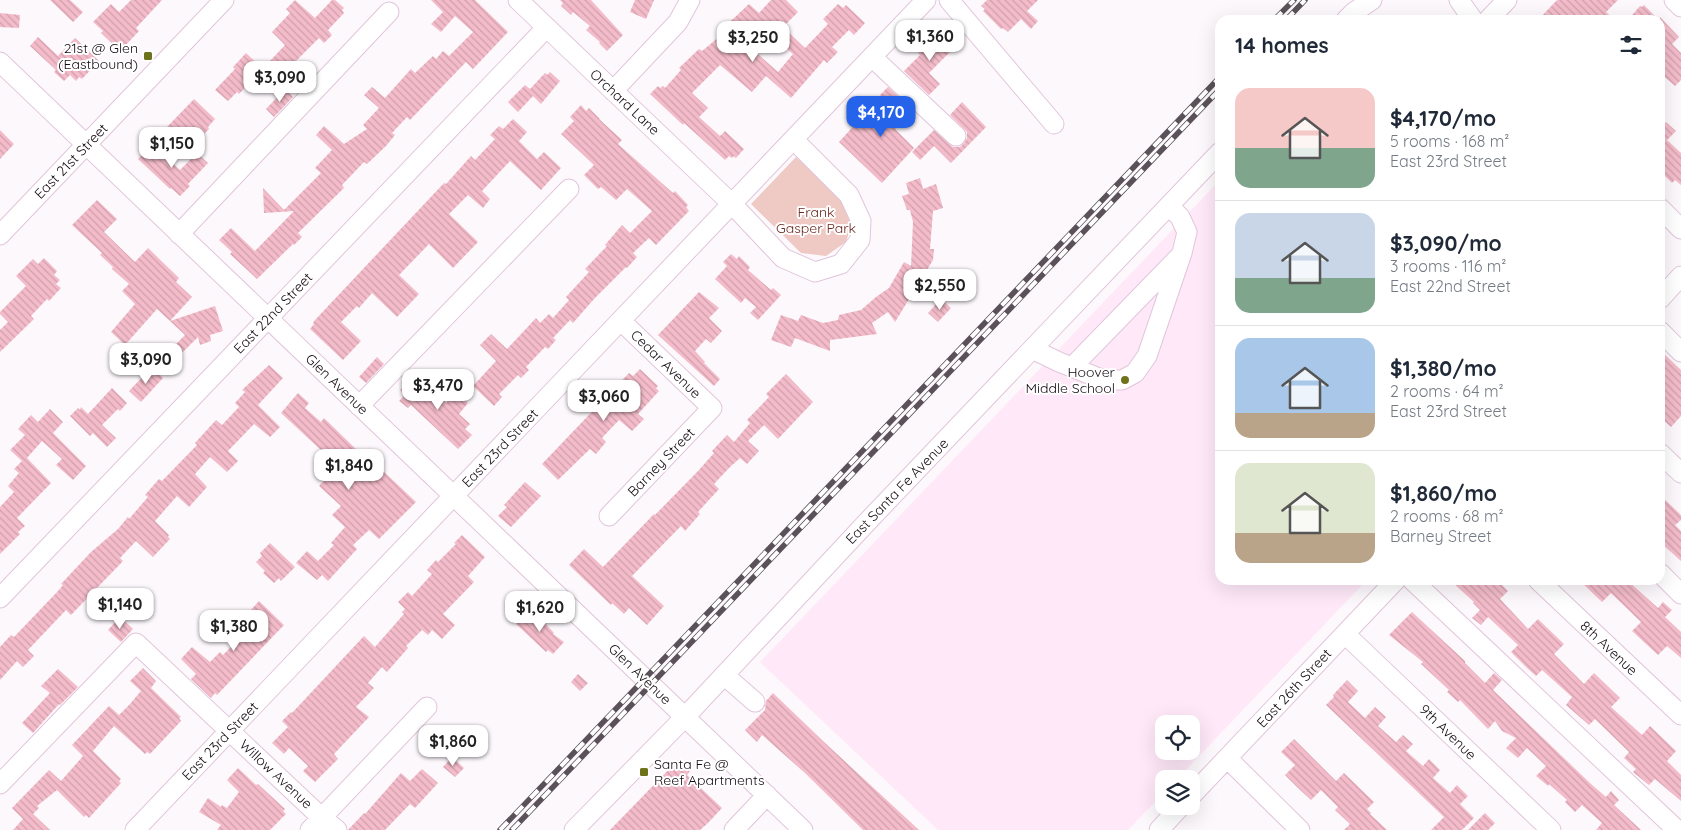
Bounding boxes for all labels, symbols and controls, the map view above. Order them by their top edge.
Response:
pin: $3,250 [712,20,794,63]
pin: $1,360 [889,20,971,62]
text: $1,360 [906,26,954,46]
text: $3,250 [728,27,778,47]
icon: filters [1617,31,1645,59]
text: 14 homes [1235,32,1329,58]
place label: 21st @ Glen (Eastbound) [58,39,138,73]
marker: 21st @ Glen (Eastbound) [142,50,154,62]
pin: $3,090 [239,61,321,103]
street label: Orchard Lane [586,65,664,139]
text: $3,090 [254,67,306,87]
pin: $4,170 [840,96,922,138]
text: $4,170 [857,102,905,122]
text: $4,170/mo [1390,105,1496,131]
icon: home [1275,108,1335,168]
street label: East 21st Street [31,119,112,202]
pin: $1,150 [131,126,213,169]
text: 5 rooms · 168 m² [1390,131,1509,151]
text: $1,150 [150,133,194,153]
text: East 23rd Street [1390,151,1507,171]
park label: Frank Gasper Park [776,203,856,237]
text: $3,090/mo [1390,230,1502,256]
icon: home [1275,233,1335,293]
text: 3 rooms · 116 m² [1390,256,1506,276]
pin: $2,550 [899,268,981,311]
street label: East 22nd Street [230,269,316,357]
text: $2,550 [914,275,966,295]
text: East 22nd Street [1390,276,1511,296]
street label: Cedar Avenue [627,326,705,402]
pin: $3,090 [105,342,187,385]
text: $3,090 [120,349,172,369]
street label: Glen Avenue [302,350,372,419]
text: $1,380/mo [1390,355,1497,381]
icon: home [1275,358,1335,418]
place label: Hoover Middle School [1025,363,1116,397]
pin: $3,470 [397,368,479,411]
marker: Hoover Middle School [1119,374,1131,386]
text: $3,470 [413,375,463,395]
pin: $3,060 [563,380,645,422]
text: 2 rooms · 64 m² [1390,381,1504,401]
text: $3,060 [578,386,630,406]
text: East 23rd Street [1390,401,1507,421]
street label: East 23rd Street [458,405,542,491]
street label: Barney Street [624,424,699,500]
street label: East Santa Fe Avenue [842,434,952,548]
pin: $1,840 [308,448,390,491]
text: $1,840 [325,455,373,475]
text: $1,860/mo [1390,480,1497,506]
icon: home [1275,483,1335,543]
text: 2 rooms · 68 m² [1390,506,1504,526]
text: Barney Street [1390,526,1492,546]
pin: $1,140 [79,588,161,630]
pin: $1,620 [499,590,581,633]
text: $1,140 [98,594,142,614]
text: $1,620 [516,597,564,617]
pin: $1,380 [193,610,275,652]
text: $1,380 [210,616,258,636]
street label: 8th Avenue [1577,617,1642,679]
street label: Glen Avenue [605,640,675,709]
street label: East 26th Street [1253,645,1335,731]
street label: East 23rd Street [178,698,262,784]
street label: 9th Avenue [1416,700,1480,764]
map controls [1155,715,1200,815]
button: locate [1155,715,1200,760]
pin: $1,860 [412,724,494,767]
text: $1,860 [429,731,477,751]
street label: Willow Avenue [236,736,316,813]
place label: Santa Fe @ Reef Apartments [654,755,765,789]
marker: Santa Fe @ Reef Apartments [638,766,650,778]
button: layers [1155,770,1200,815]

